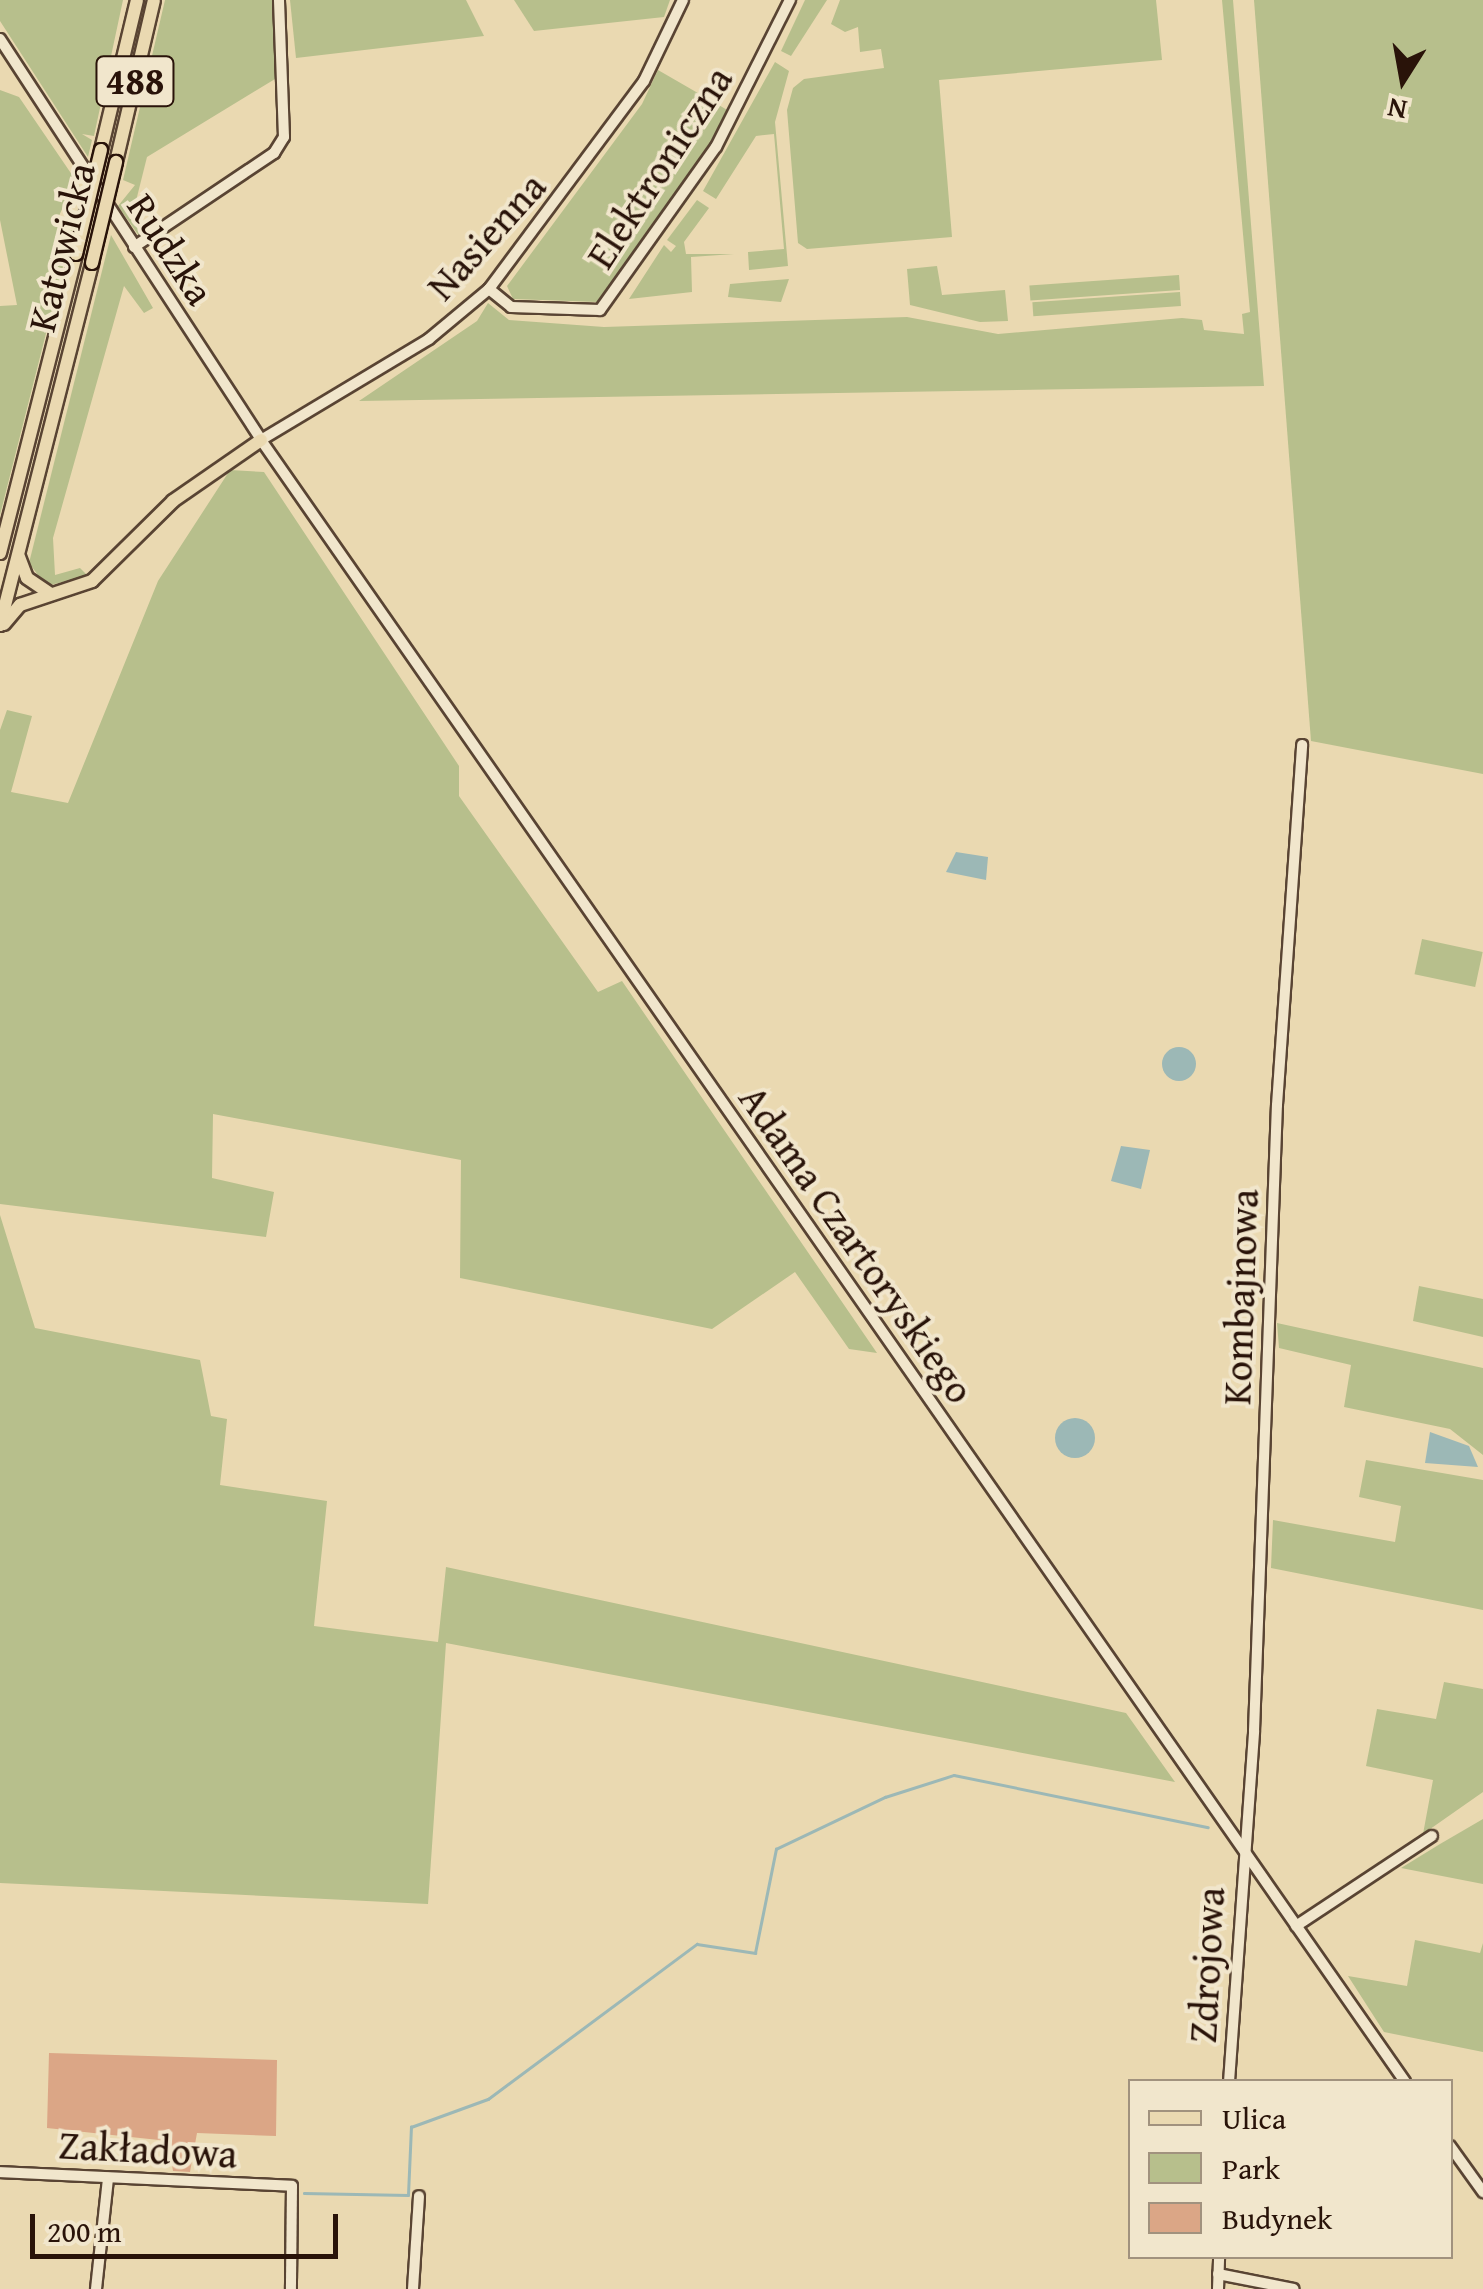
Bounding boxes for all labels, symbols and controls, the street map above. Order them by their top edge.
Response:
north arrow [1353,30,1453,130]
road number: 488 [95,48,175,114]
street label: Elektroniczna [576,57,742,277]
text: N [1384,88,1410,132]
street label: Katowicka [17,158,105,336]
street label: Nasienna [416,162,556,310]
street label: Rudzka [117,184,225,314]
street label: Adama Czartoryskiego [729,1076,985,1412]
street label: Kombajnowa [1212,1188,1268,1406]
street label: Zdrojowa [1178,1886,1234,2044]
legend [1128,2079,1453,2259]
text: Ulica [1222,2096,1286,2140]
street label: Zakładowa [57,2120,239,2178]
text: Park [1222,2146,1280,2190]
scale bar [35,2194,342,2256]
text: Budynek [1222,2196,1332,2240]
text: 200 m [47,2209,121,2253]

